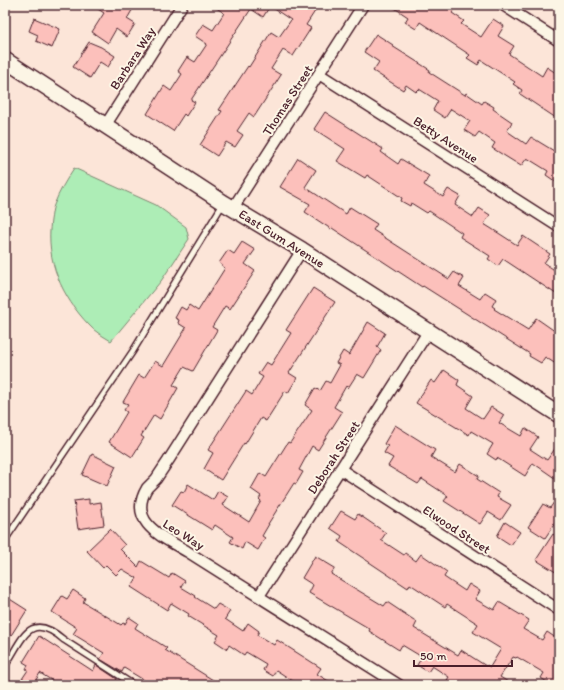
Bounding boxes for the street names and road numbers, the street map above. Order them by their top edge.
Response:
street label: Barbara Way [107,24,158,92]
street label: Thomas Street [259,62,316,138]
street label: Betty Avenue [411,113,481,166]
street label: East Gum Avenue [236,206,327,271]
street label: Deborah Street [304,418,363,497]
street label: Elwood Street [420,502,493,557]
street label: Leo Way [160,516,207,553]

